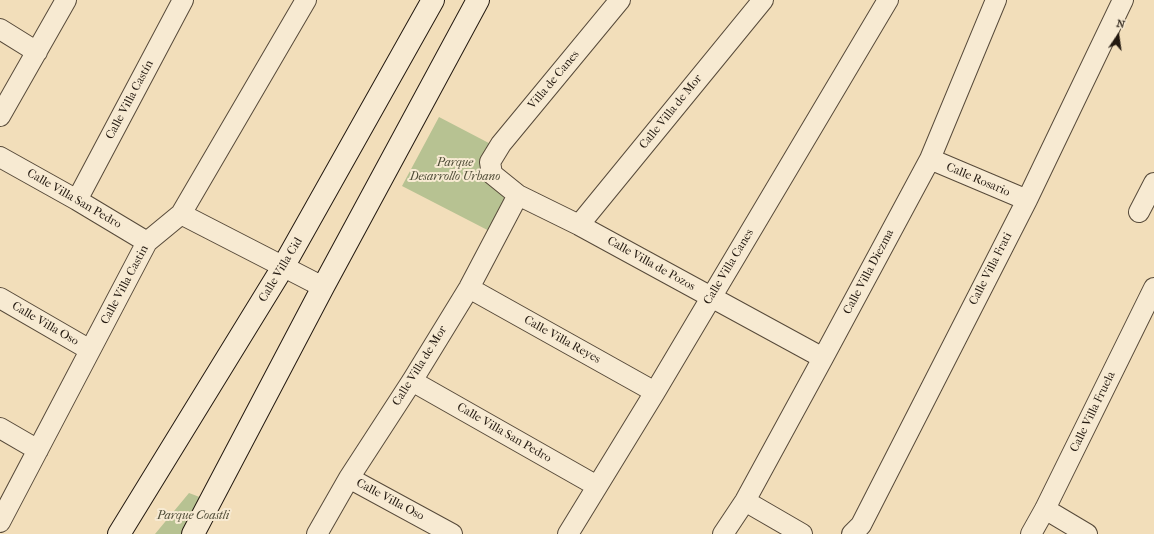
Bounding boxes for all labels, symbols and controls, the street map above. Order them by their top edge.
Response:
north arrow [1098,16,1138,56]
text: N [1115,17,1126,31]
street label: Villa de Canes [525,48,583,112]
street label: Calle Villa Castín [103,58,157,142]
street label: Calle Villa de Mor [637,72,705,152]
park label: Parque Desarrollo Urbano [410,156,500,184]
street label: Calle Rosario [944,160,1012,200]
street label: Calle Villa San Pedro [24,166,124,232]
street label: Calle Villa Canes [701,227,757,307]
street label: Calle Villa Diezma [841,227,897,317]
street label: Calle Villa Frati [966,230,1016,308]
street label: Calle Villa de Pozos [604,234,698,294]
street label: Calle Villa Cid [256,235,306,305]
street label: Calle Villa Castin [98,243,152,327]
street label: Calle Villa Oso [9,299,81,349]
street label: Calle Villa Reyes [521,313,603,367]
street label: Calle Villa de Mor [390,323,450,409]
street label: Calle Villa Fruela [1067,369,1119,455]
street label: Calle Villa San Pedro [454,400,554,466]
street label: Calle Villa Oso [354,476,426,524]
park label: Parque Coastli [157,509,229,523]

